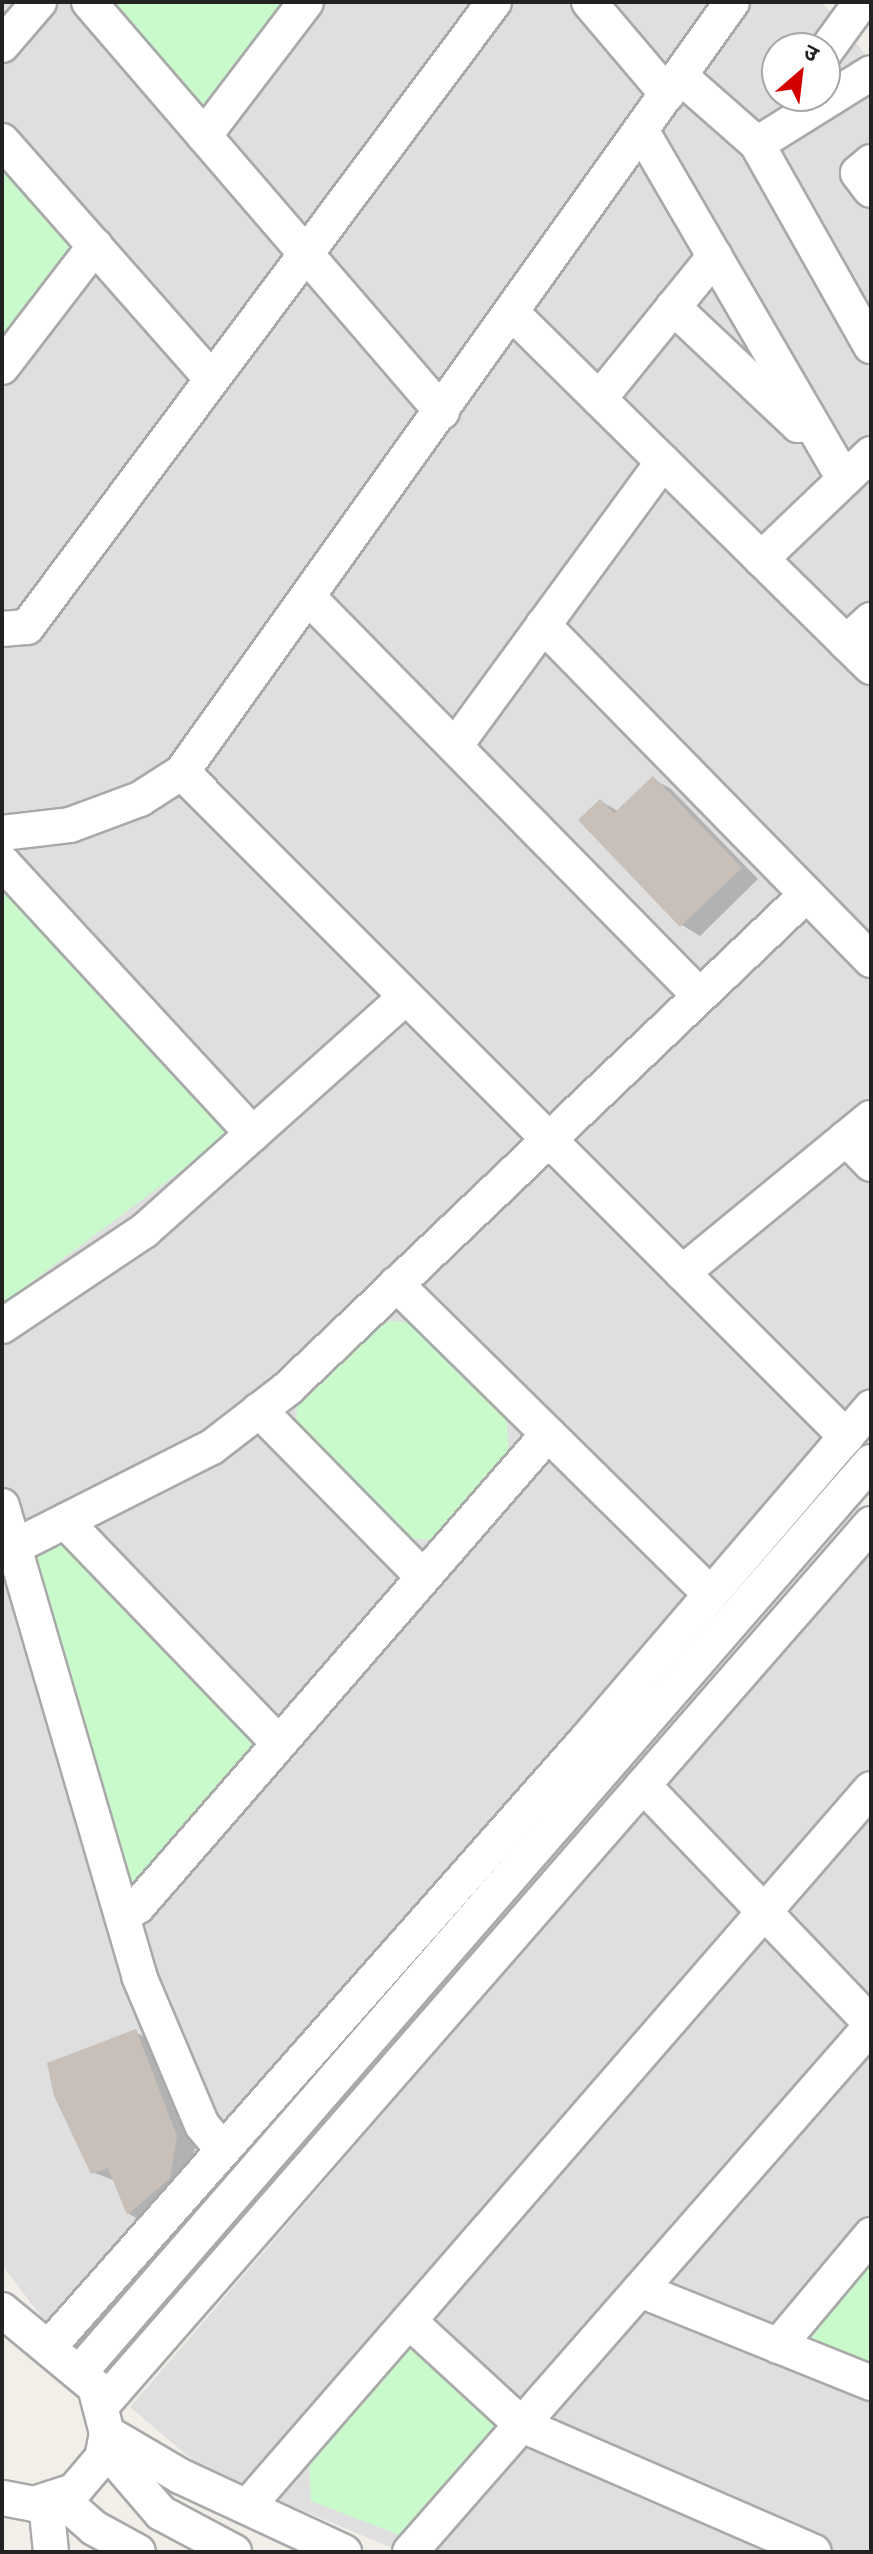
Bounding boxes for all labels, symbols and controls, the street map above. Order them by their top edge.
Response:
north arrow [761,32,841,112]
text: उ [799,36,824,69]

